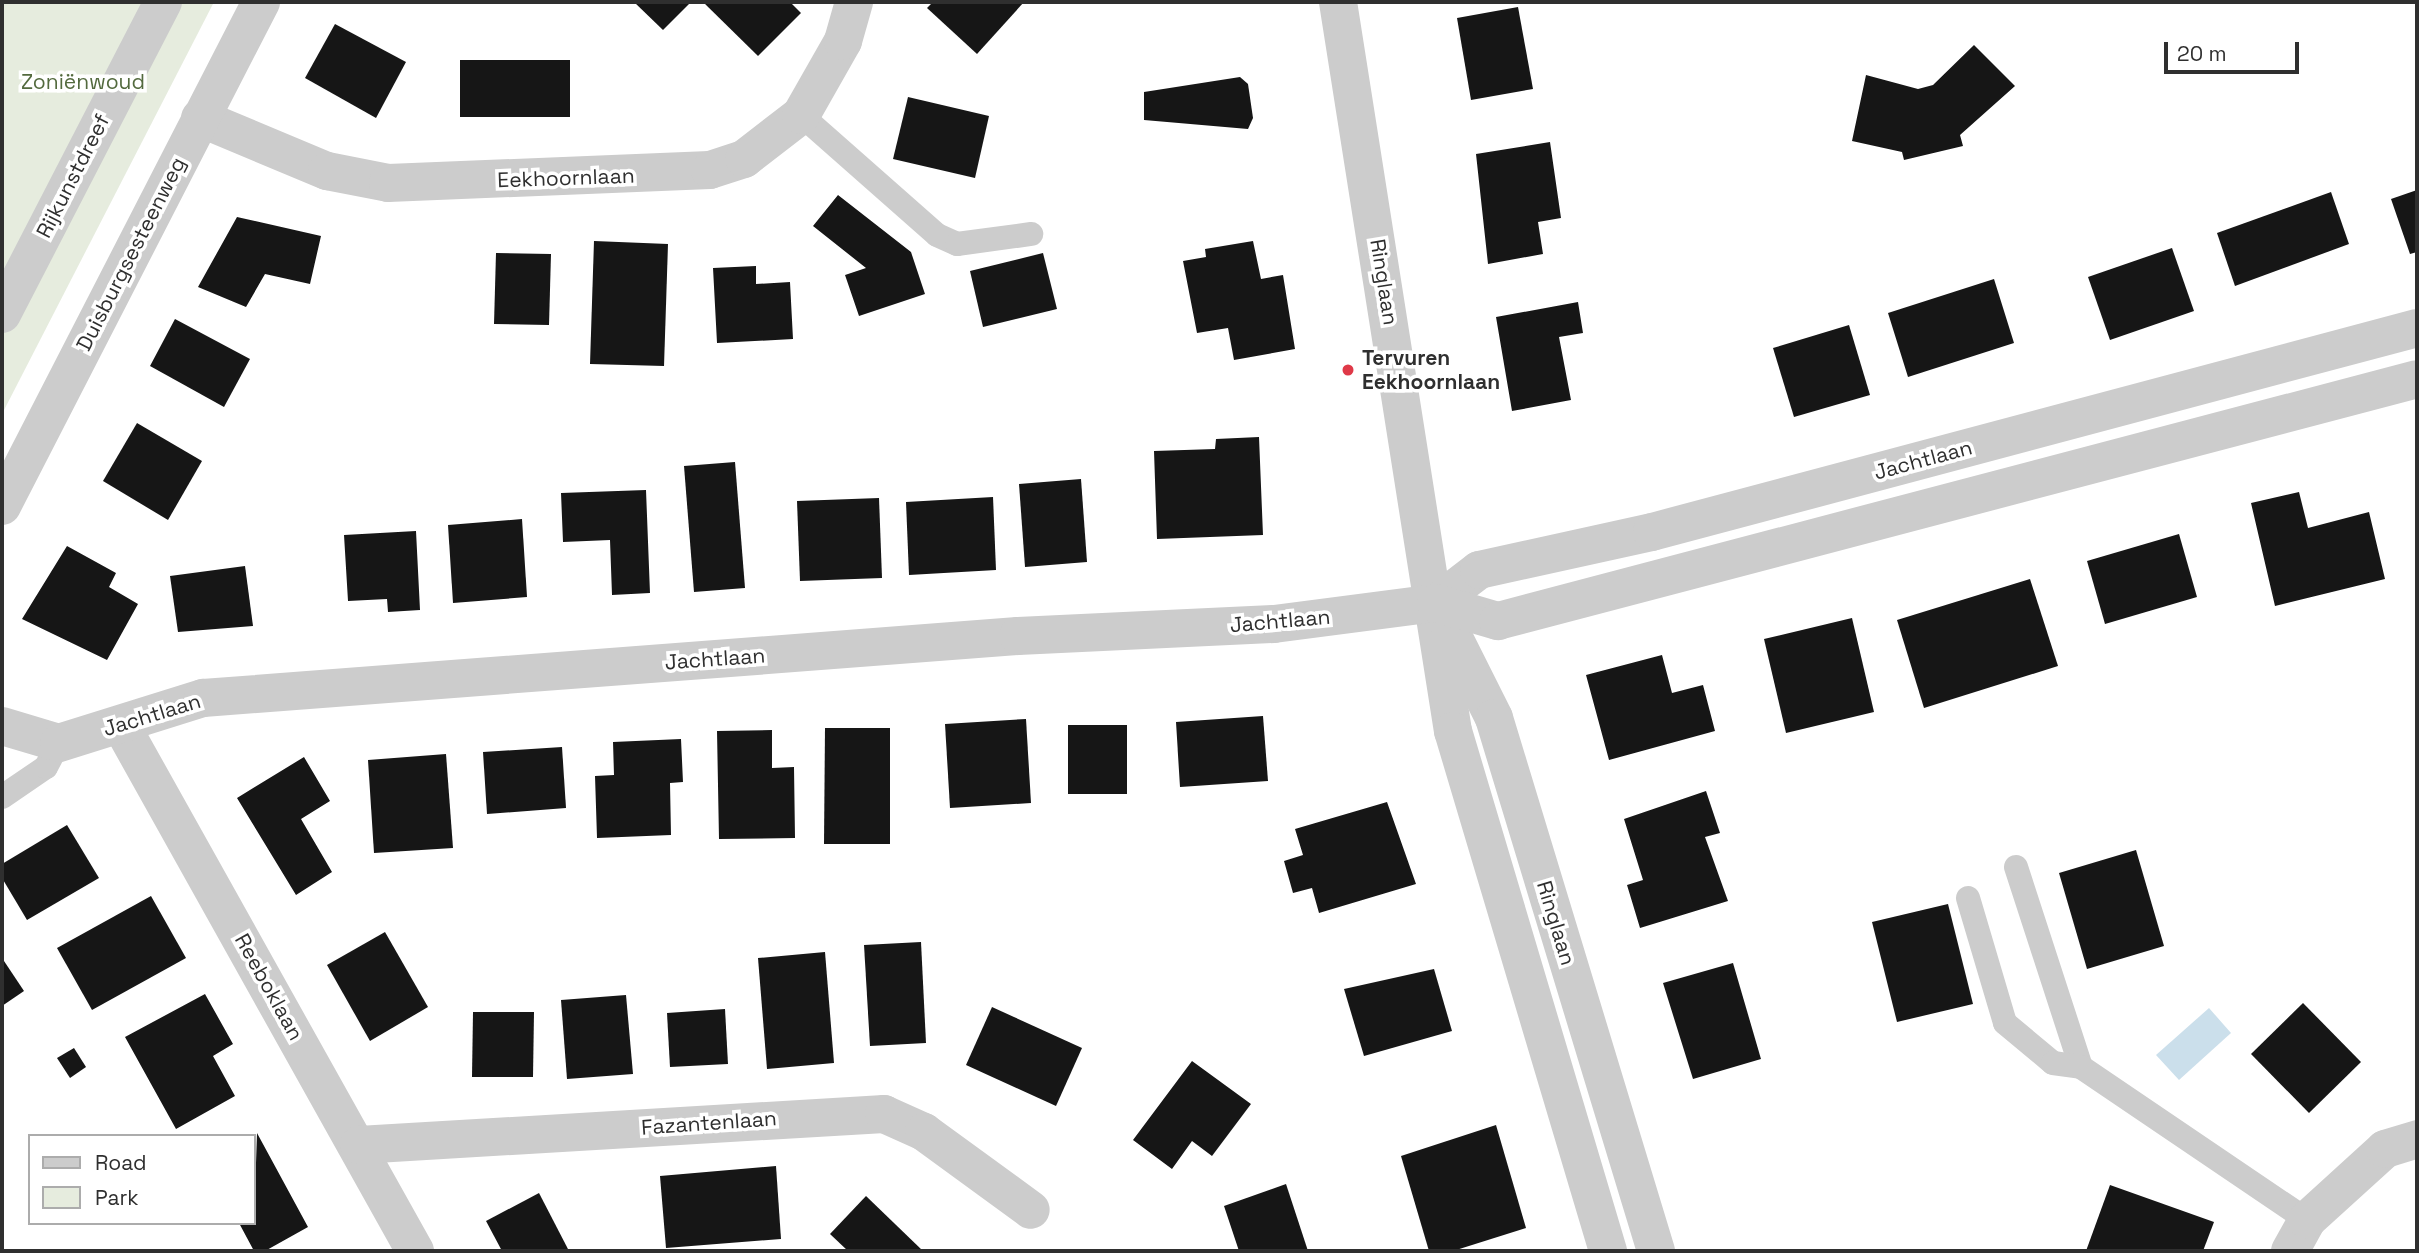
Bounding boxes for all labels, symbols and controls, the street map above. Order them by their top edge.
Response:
scale bar [2167,28,2302,72]
text: 20 m [2177,40,2227,67]
park label: Zoniënwoud [21,69,145,95]
street label: Rijkunstdreef [31,110,115,242]
street label: Duisburgsesteenweg [71,153,191,355]
street label: Eekhoornlaan [497,163,635,193]
street label: Ringlaan [1365,237,1403,327]
place label: Tervuren Eekhoornlaan [1362,345,1500,395]
marker: Tervuren Eekhoornlaan [1340,362,1356,378]
street label: Jachtlaan [1871,435,1975,485]
street label: Jachtlaan [1229,604,1331,638]
street label: Jachtlaan [664,643,766,675]
street label: Jachtlaan [100,688,204,742]
street label: Ringlaan [1531,878,1581,968]
street label: Reeboklaan [229,929,309,1045]
street label: Fazantenlaan [641,1106,777,1140]
legend [28,1134,256,1225]
text: Road [95,1149,147,1176]
text: Park [95,1184,139,1211]

